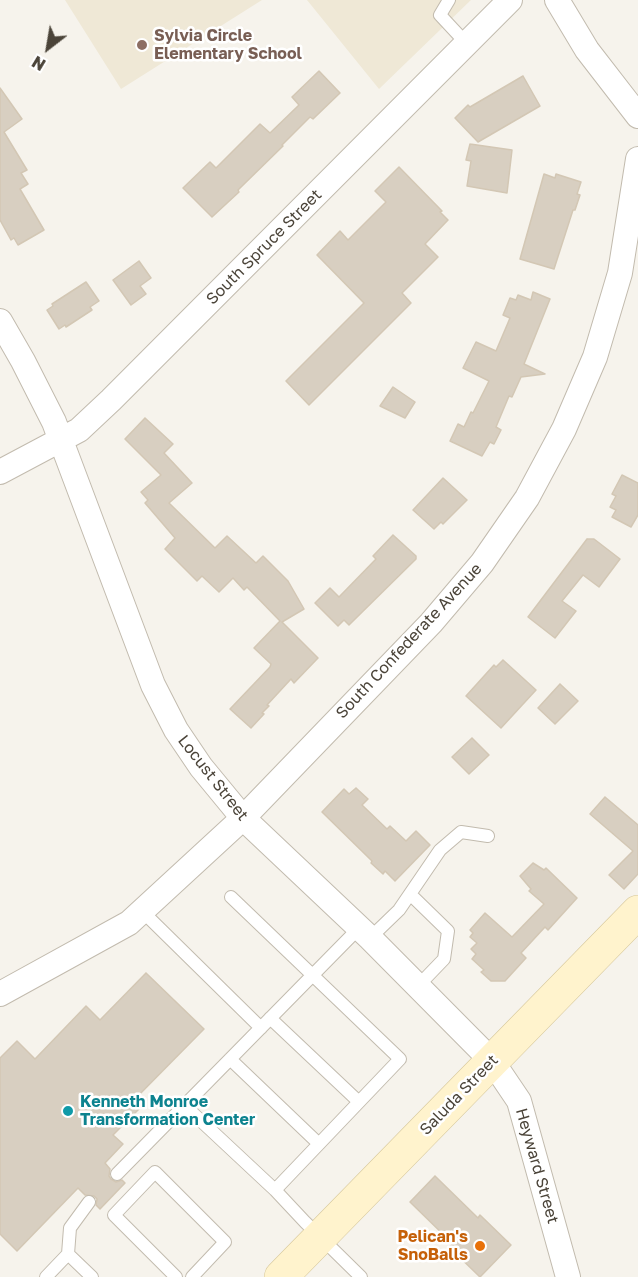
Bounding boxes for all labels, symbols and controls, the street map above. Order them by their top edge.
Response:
north arrow [18,18,78,78]
place label: Sylvia Circle Elementary School [154,26,302,64]
marker: Sylvia Circle Elementary School [135,38,149,52]
text: N [28,52,49,75]
street label: South Spruce Street [202,185,326,309]
street label: South Confederate Avenue [332,559,486,723]
street label: Locust Street [174,731,252,825]
street label: Saluda Street [416,1051,502,1139]
place label: Kenneth Monroe Transformation Center [80,1092,255,1130]
marker: Kenneth Monroe Transformation Center [61,1104,75,1118]
street label: Heyward Street [511,1106,563,1226]
place label: Pelican's SnoBalls [397,1227,468,1265]
marker: Pelican's SnoBalls [473,1239,487,1253]

